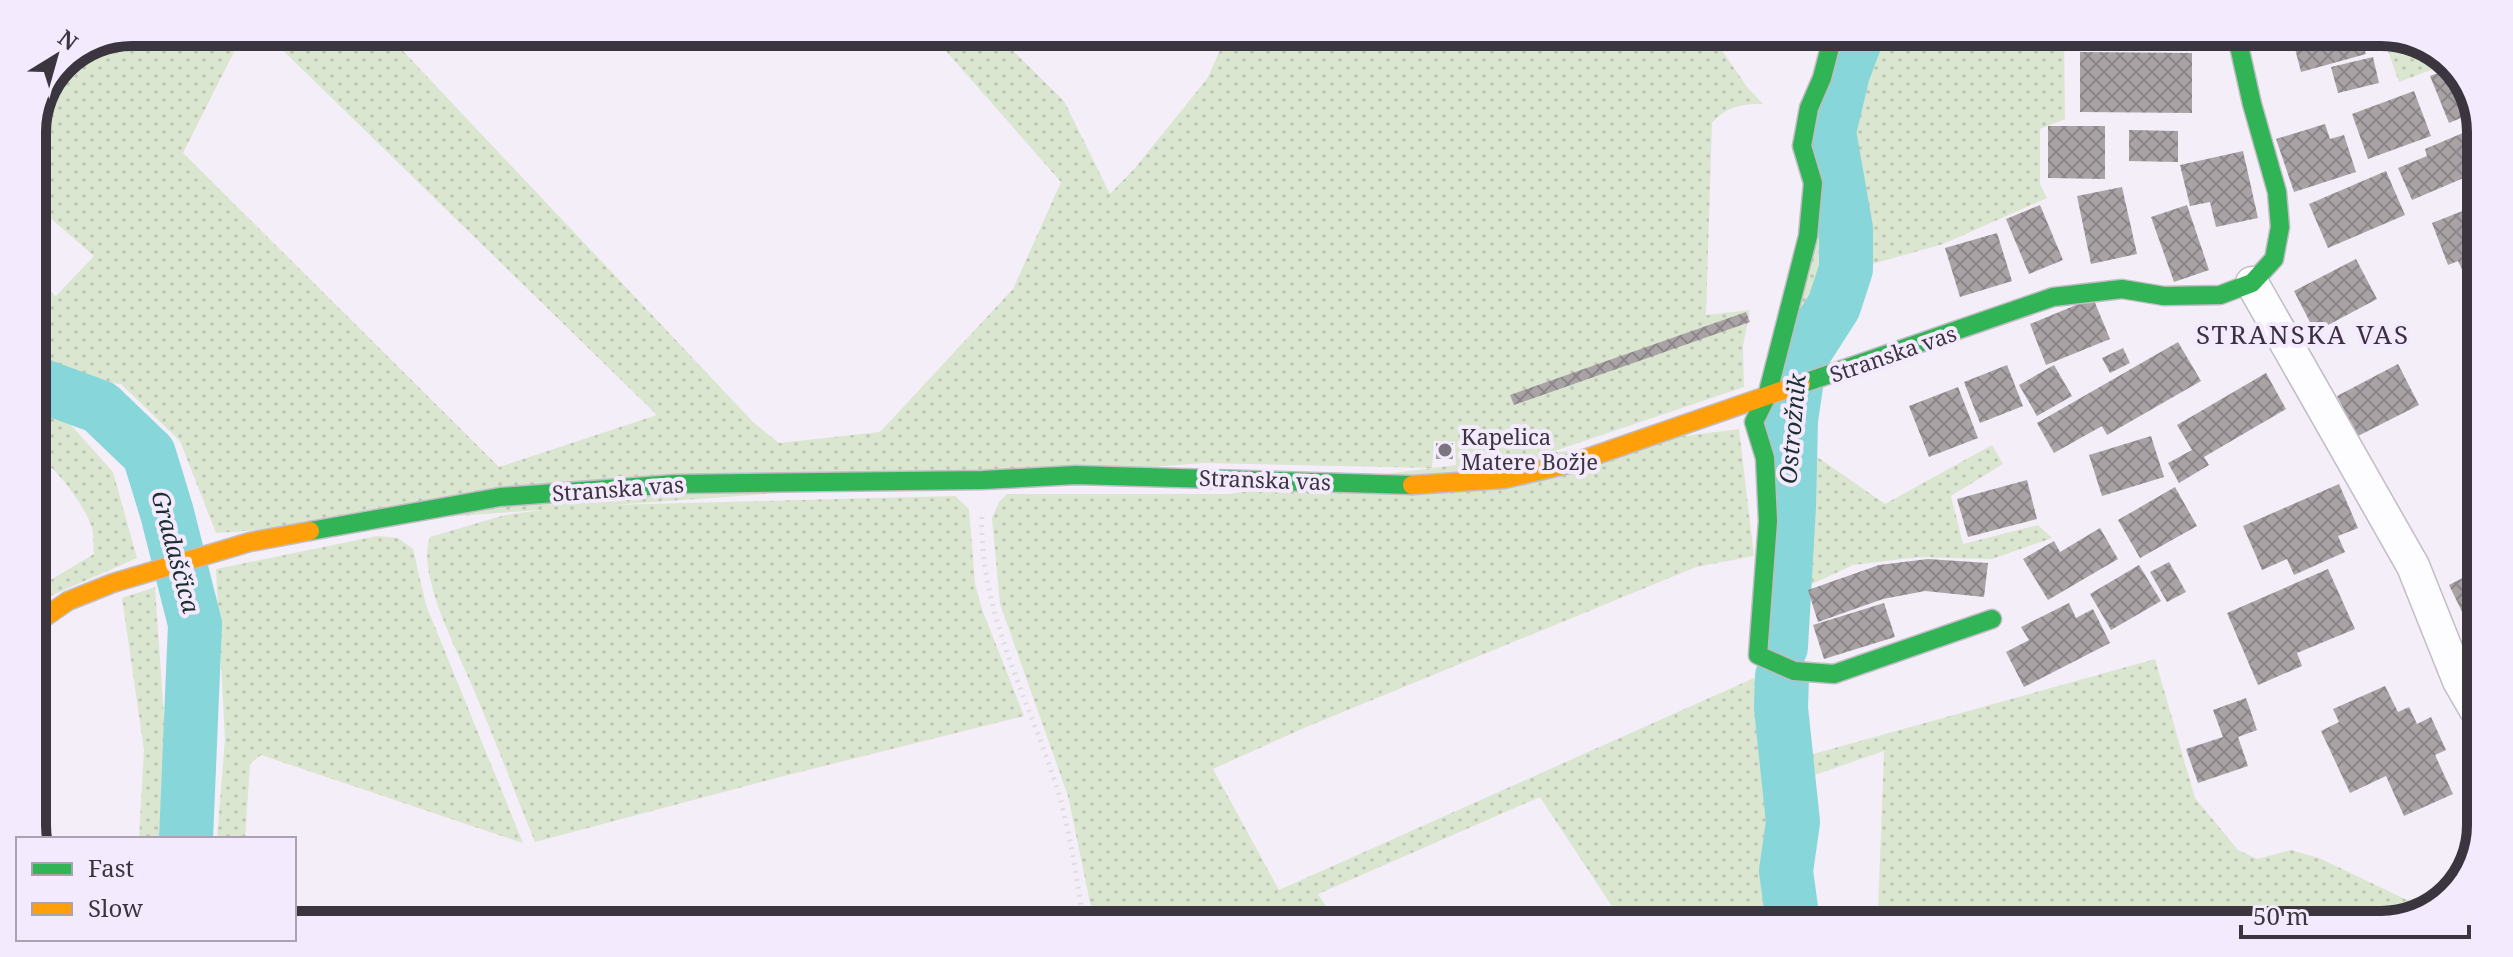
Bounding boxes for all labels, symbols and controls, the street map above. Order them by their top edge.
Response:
north arrow [16,16,96,96]
text: N [53,22,85,56]
district label: STRANSKA VAS [2196,316,2410,352]
street label: Stranska vas [1825,317,1960,389]
water label: Ostrožnik [1770,371,1813,485]
place label: Kapelica Matere Božje [1461,421,1598,476]
marker: Kapelica Matere Božje [1436,441,1454,459]
street label: Stranska vas [1198,462,1332,496]
street label: Stranska vas [551,468,685,508]
water label: Gradaščica [144,487,209,616]
legend [16,837,296,941]
text: Fast [88,851,134,884]
scale bar [2241,889,2469,939]
text: Slow [88,891,143,924]
text: 50 m [2253,899,2309,932]

